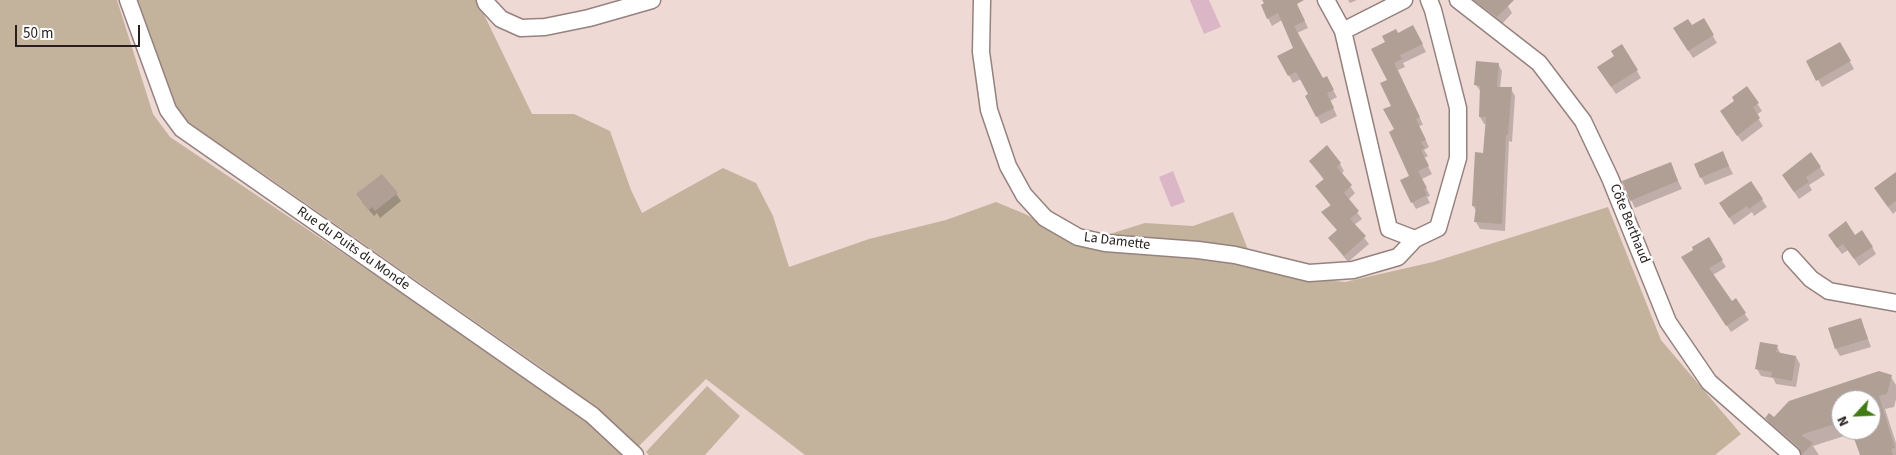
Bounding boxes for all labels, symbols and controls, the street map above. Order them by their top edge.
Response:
scale bar [18,15,142,47]
text: 50 m [23,23,53,44]
street label: Côte Berthaud [1605,182,1653,266]
street label: Rue du Puits du Monde [293,204,413,294]
street label: La Damette [1083,230,1151,254]
north arrow [1831,390,1881,440]
text: N [1832,412,1854,429]

